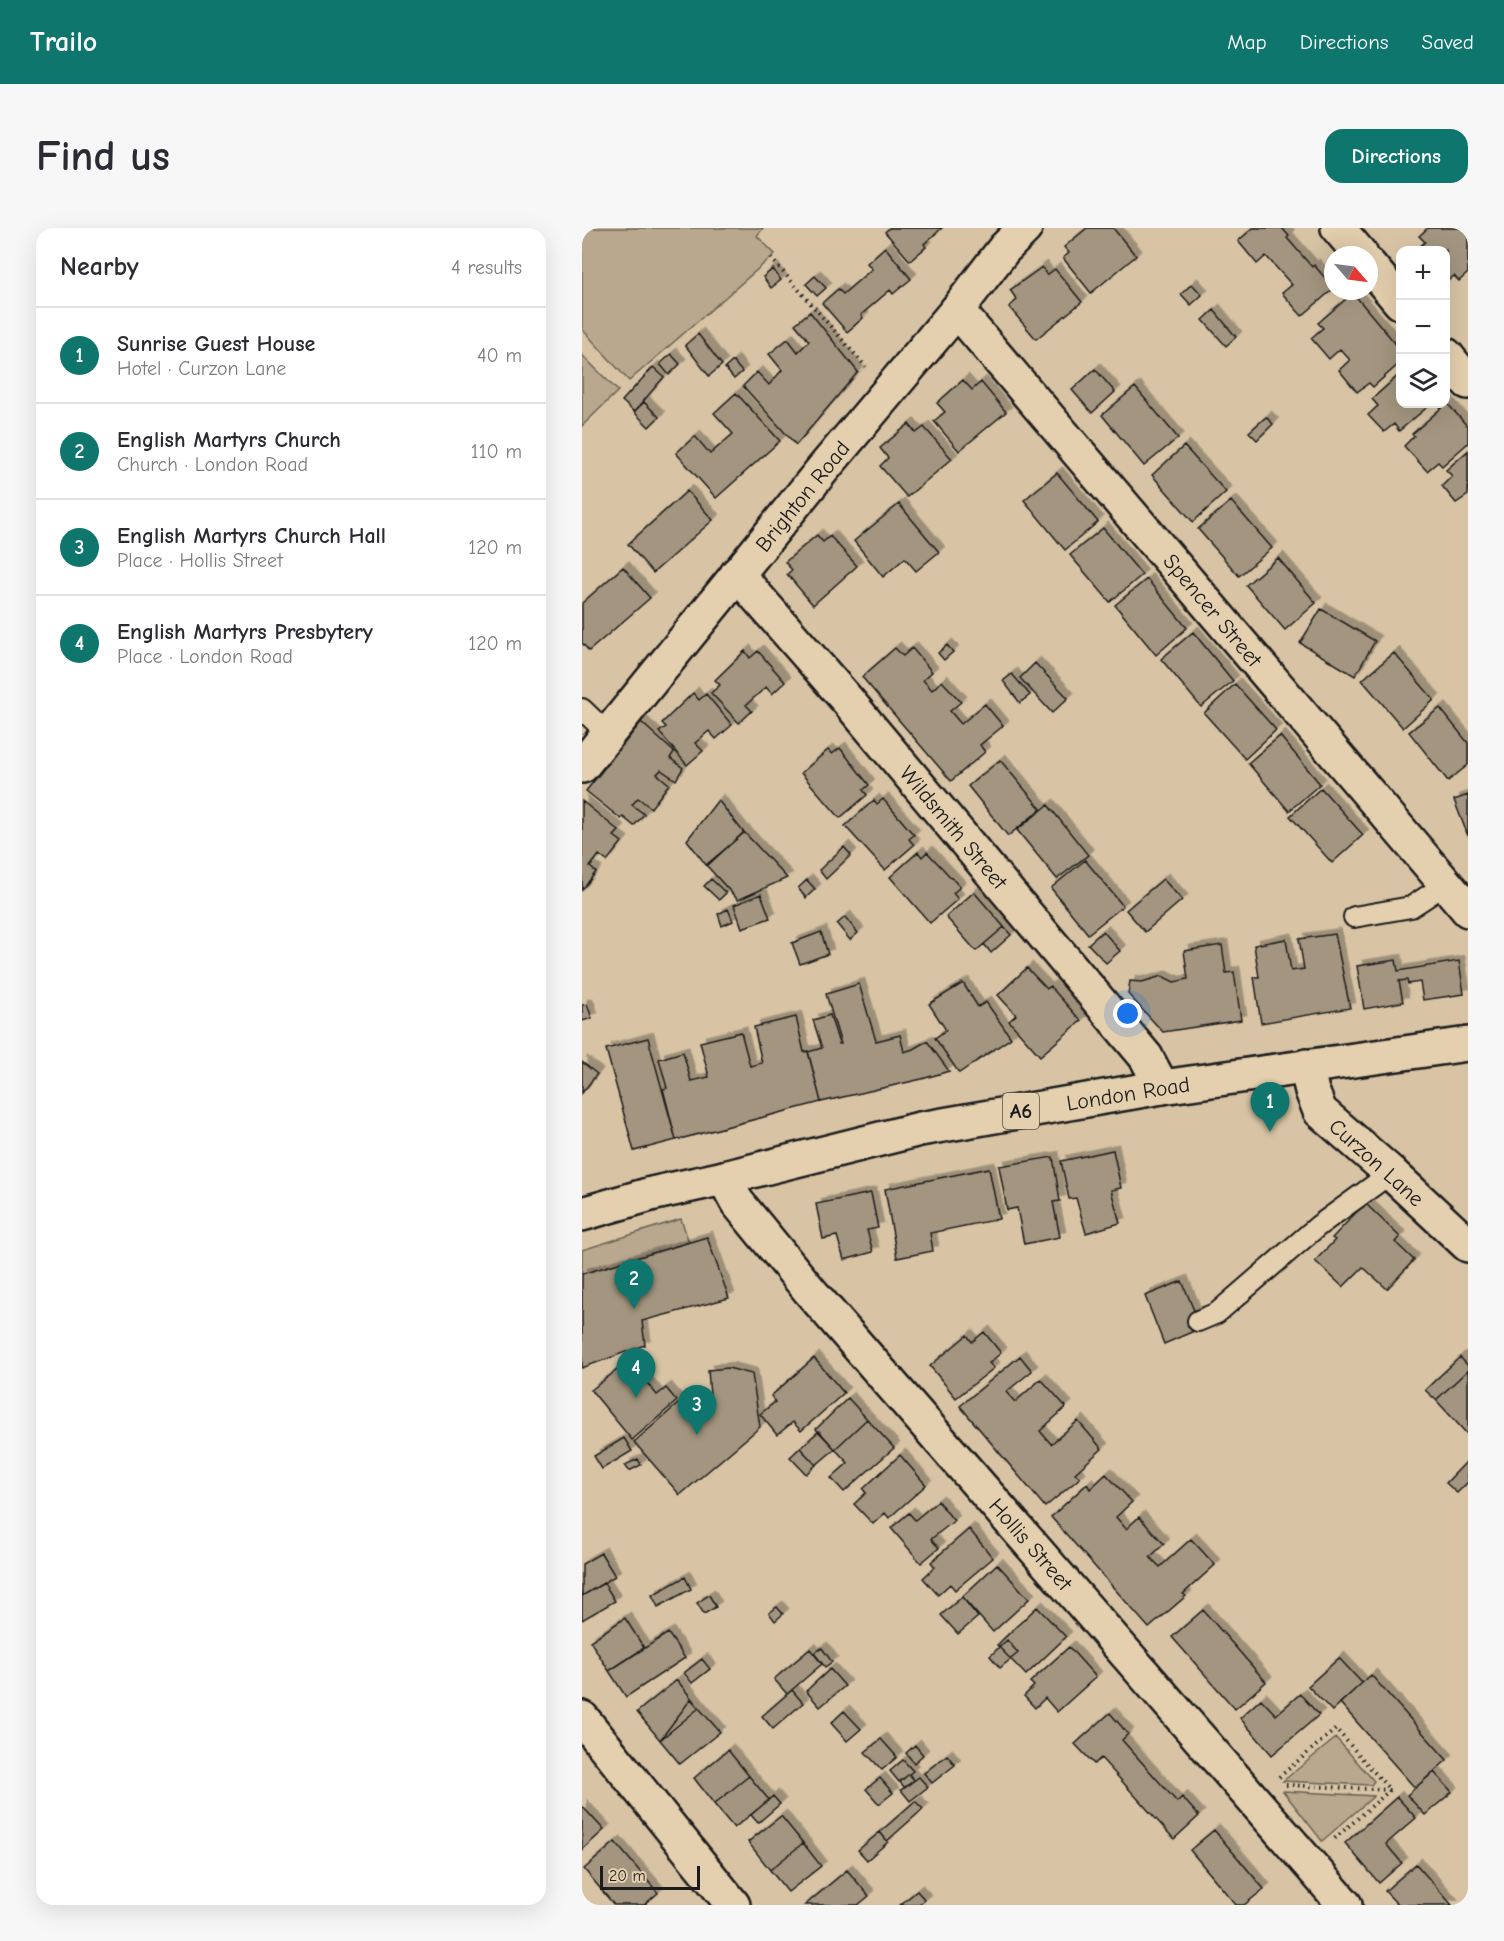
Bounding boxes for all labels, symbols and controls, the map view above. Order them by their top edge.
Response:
text: Trailo [30,26,97,58]
text: Map [1227,30,1267,54]
text: Directions [1300,30,1389,54]
text: Saved [1422,30,1474,54]
button: Directions [1325,129,1468,183]
text: Find us [36,132,170,181]
north arrow [1324,246,1378,300]
map controls [1396,246,1450,408]
button: + [1396,246,1450,300]
text: Nearby [60,252,139,282]
text: 4 results [451,256,522,279]
button: − [1396,300,1450,354]
text: Sunrise Guest House [117,331,315,357]
text: 1 [76,344,83,367]
text: 40 m [477,344,522,367]
button: layers [1396,354,1450,408]
text: Hotel · Curzon Lane [117,357,286,380]
text: English Martyrs Church [117,427,341,453]
street label: Brighton Road [750,436,855,557]
text: 2 [75,440,84,463]
text: 110 m [471,440,522,463]
text: Church · London Road [117,453,308,476]
text: English Martyrs Church Hall [117,523,386,549]
text: 3 [75,536,84,559]
text: 120 m [468,536,522,559]
text: Place · Hollis Street [117,549,283,572]
street label: Spencer Street [1157,549,1268,673]
text: English Martyrs Presbytery [117,619,373,645]
text: 4 [75,632,84,655]
text: 120 m [468,632,522,655]
text: Place · London Road [117,645,293,668]
street label: Wildsmith Street [894,761,1013,895]
your location [1113,999,1142,1028]
street label: London Road [1065,1071,1192,1117]
pin: 1 [1250,1082,1290,1132]
road number: A6 [1003,1093,1039,1129]
street label: Curzon Lane [1323,1113,1429,1212]
pin: 2 [614,1260,654,1309]
pin: 4 [616,1348,656,1398]
pin: 3 [678,1386,716,1435]
street label: Hollis Street [983,1493,1078,1597]
scale bar [600,1863,700,1890]
text: 20 m [609,1867,646,1885]

